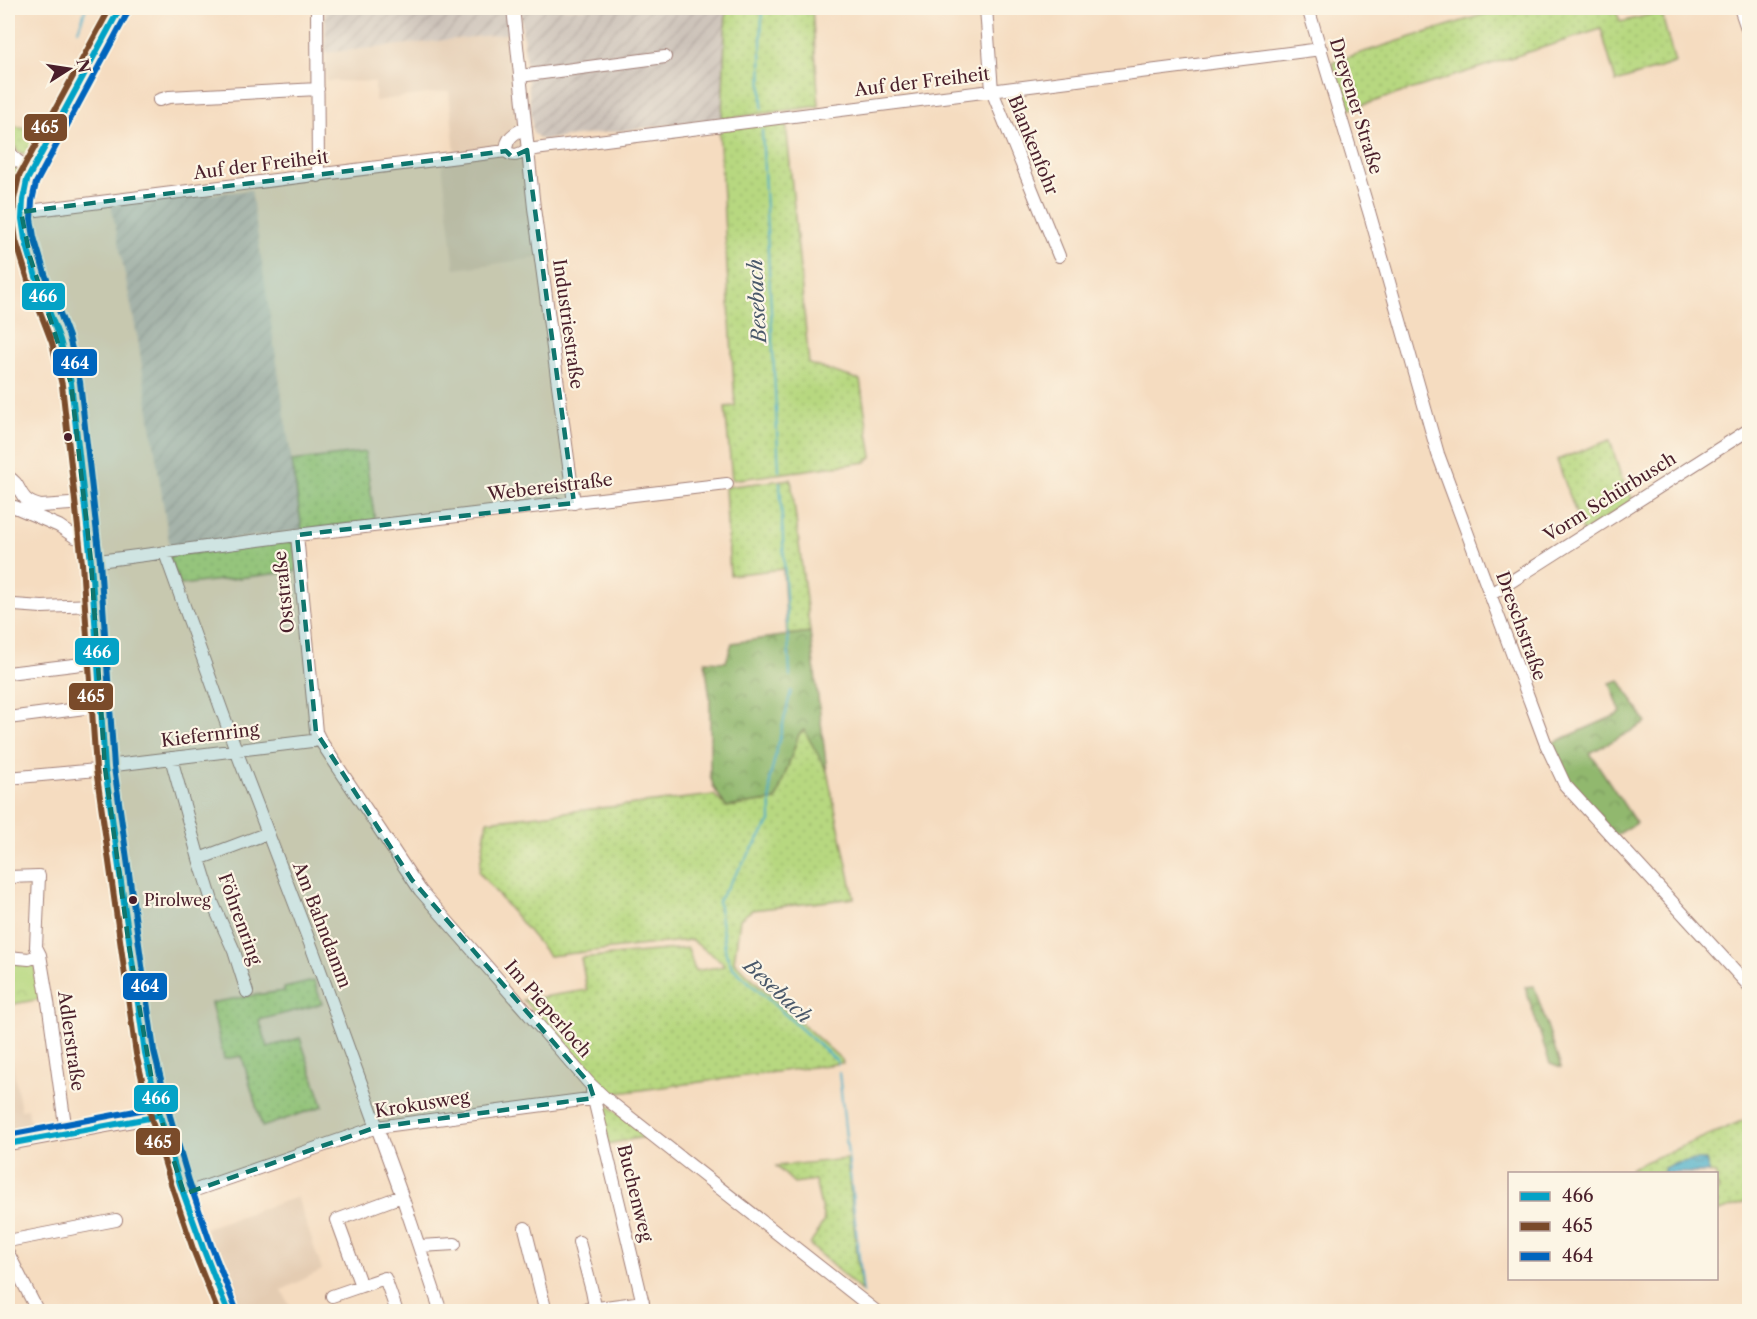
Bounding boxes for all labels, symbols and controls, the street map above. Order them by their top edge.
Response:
street label: Dreyener Straße [1325,35,1387,177]
north arrow [39,39,99,99]
text: N [72,57,95,75]
street label: Auf der Freiheit [852,63,992,101]
street label: Blankenfohr [1003,92,1063,199]
line badge: 465 [23,113,68,142]
text: 465 [31,117,59,137]
street label: Auf der Freiheit [191,146,331,184]
street label: Industriestraße [548,258,588,390]
water label: Besebach [743,258,771,345]
line badge: 466 [21,282,66,311]
text: 466 [29,286,58,306]
line badge: 464 [52,348,98,377]
text: 464 [61,353,89,373]
unlabelled marker [62,431,74,443]
street label: Vorm Schürbusch [1539,447,1680,547]
street label: Webereistraße [485,468,614,506]
street label: Oststraße [269,550,299,634]
street label: Dreschstraße [1491,569,1551,683]
line badge: 466 [74,637,120,666]
text: 466 [83,642,112,662]
line badge: 465 [68,682,114,711]
text: 465 [77,686,105,706]
street label: Kiefernring [160,718,261,752]
street label: Am Bahndamm [287,858,356,991]
street label: Föhrenring [213,870,267,968]
place label: Pirolweg [144,890,211,910]
marker: Pirolweg [127,894,139,906]
water label: Besebach [738,952,817,1028]
street label: Im Pieperloch [500,956,596,1062]
line badge: 464 [122,972,168,1001]
text: 464 [131,976,159,996]
street label: Adlerstraße [53,989,89,1092]
line badge: 466 [133,1084,179,1113]
street label: Krokusweg [373,1086,471,1122]
text: 466 [142,1088,171,1108]
line badge: 465 [135,1127,181,1156]
text: 465 [144,1132,172,1152]
street label: Buchenweg [612,1142,658,1244]
legend [1508,1172,1718,1280]
text: 466 [1562,1185,1593,1207]
text: 465 [1562,1215,1593,1237]
text: 464 [1562,1245,1593,1267]

